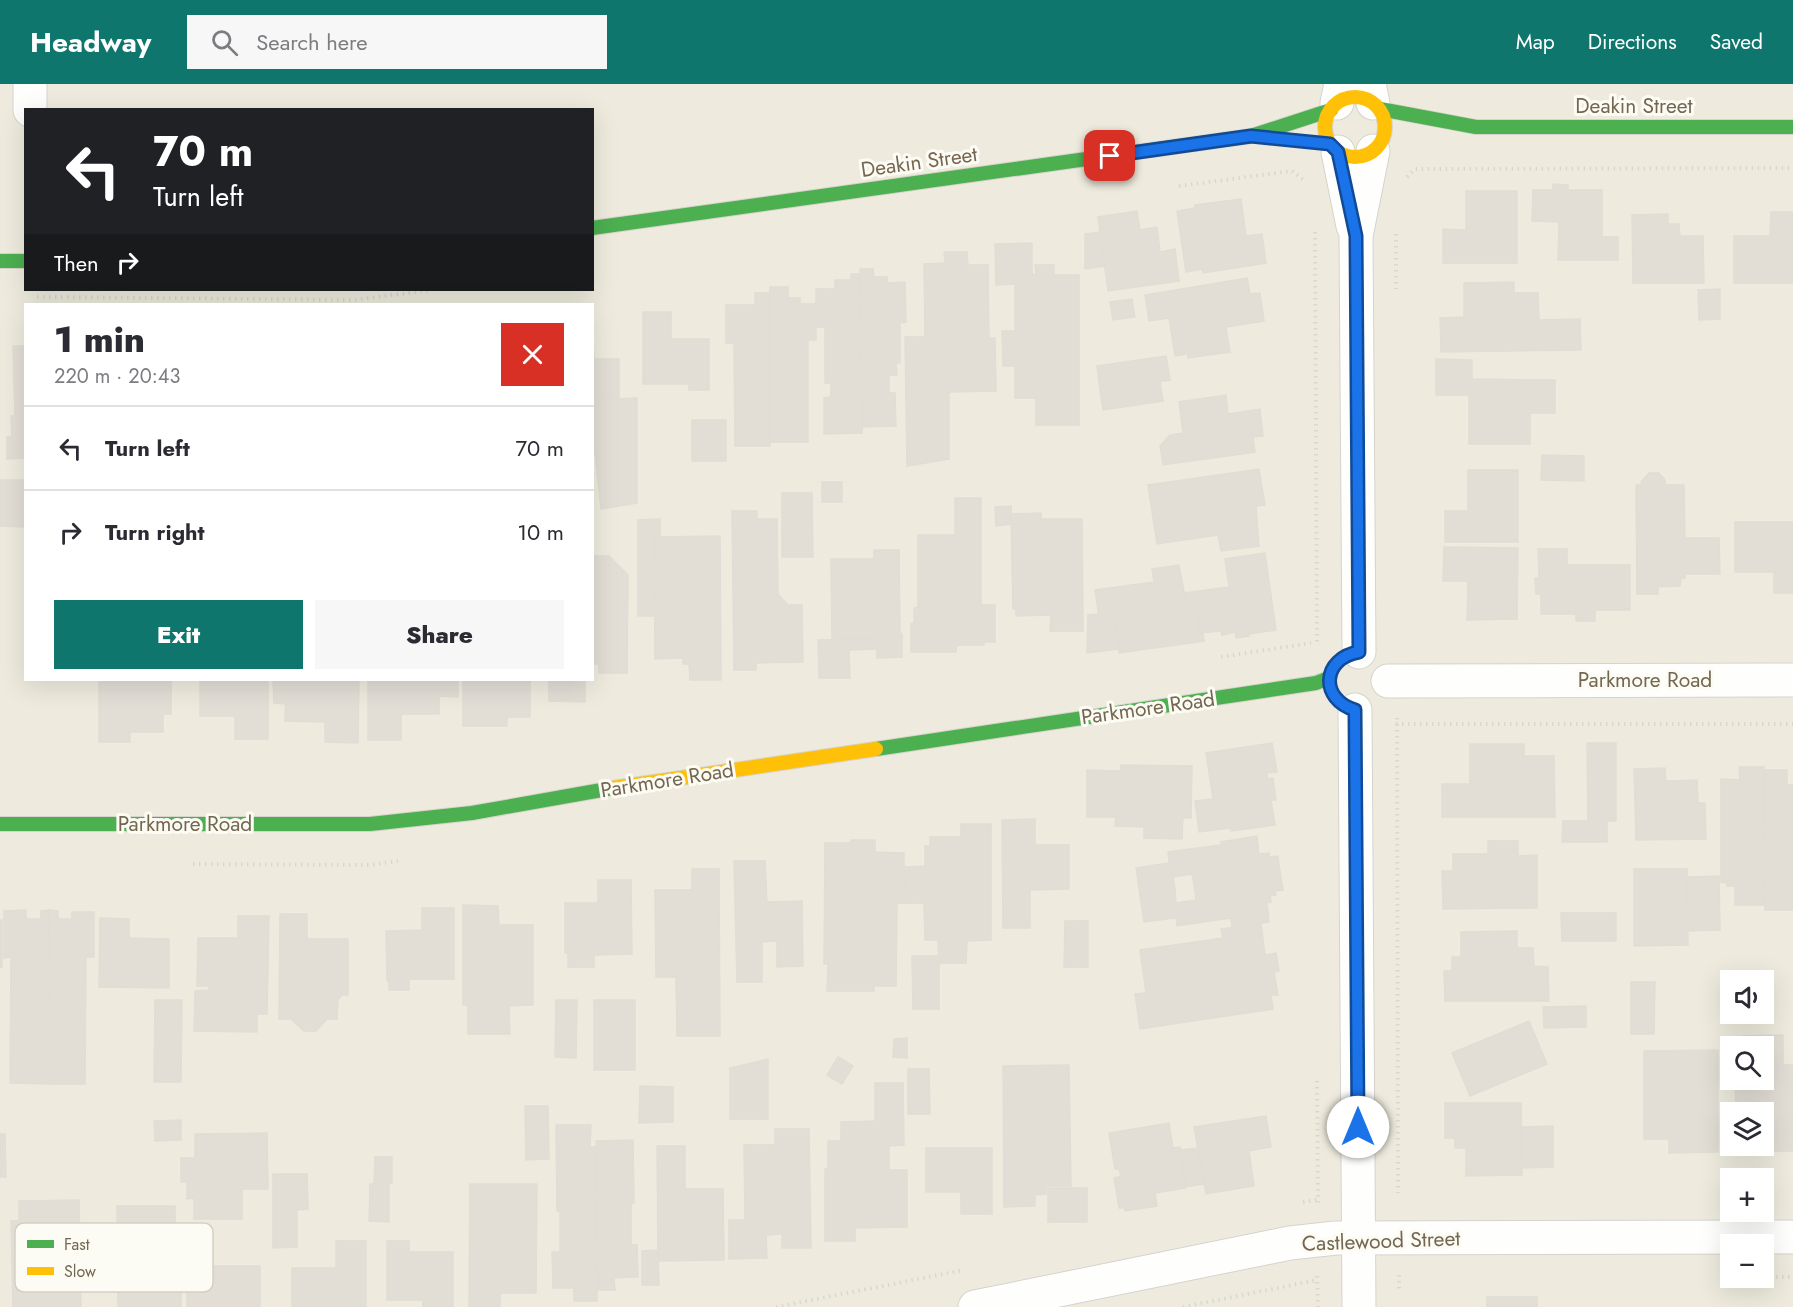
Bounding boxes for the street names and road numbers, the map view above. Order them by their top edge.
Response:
street label: Deakin Street [1575,91,1693,121]
street label: Deakin Street [859,139,979,185]
street label: Parkmore Road [1578,665,1712,695]
street label: Parkmore Road [1079,684,1217,732]
street label: Parkmore Road [598,755,736,805]
street label: Parkmore Road [118,809,252,839]
street label: Castlewood Street [1301,1223,1461,1259]

